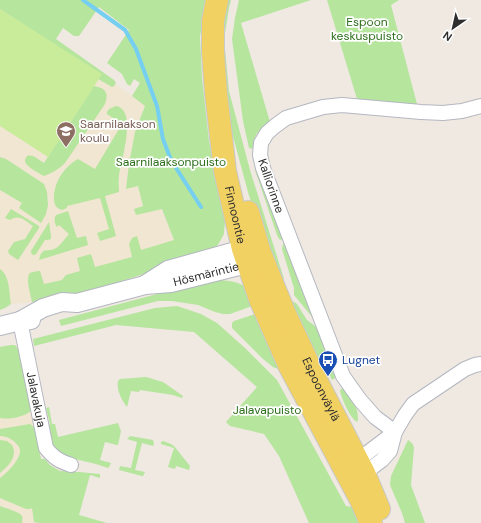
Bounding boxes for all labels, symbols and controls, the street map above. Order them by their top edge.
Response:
north arrow [433,8,473,48]
park label: Espoon keskuspuisto [331,14,403,44]
text: N [440,28,455,44]
place label: Saarnilaakson koulu [80,116,156,146]
school or university icon: Saarnilaakson koulu [55,120,77,148]
park label: Saarnilaaksonpuisto [116,154,226,170]
street label: Kalliorinne [254,157,288,215]
street label: Finnoontie [221,184,250,245]
street label: Hösmärintie [172,258,241,290]
bus stop icon: Lugnet [317,349,339,377]
place label: Lugnet [342,352,380,368]
street label: Espoonväylä [298,355,344,424]
street label: Jalavakuja [23,370,50,429]
park label: Jalavapuisto [233,402,301,418]

